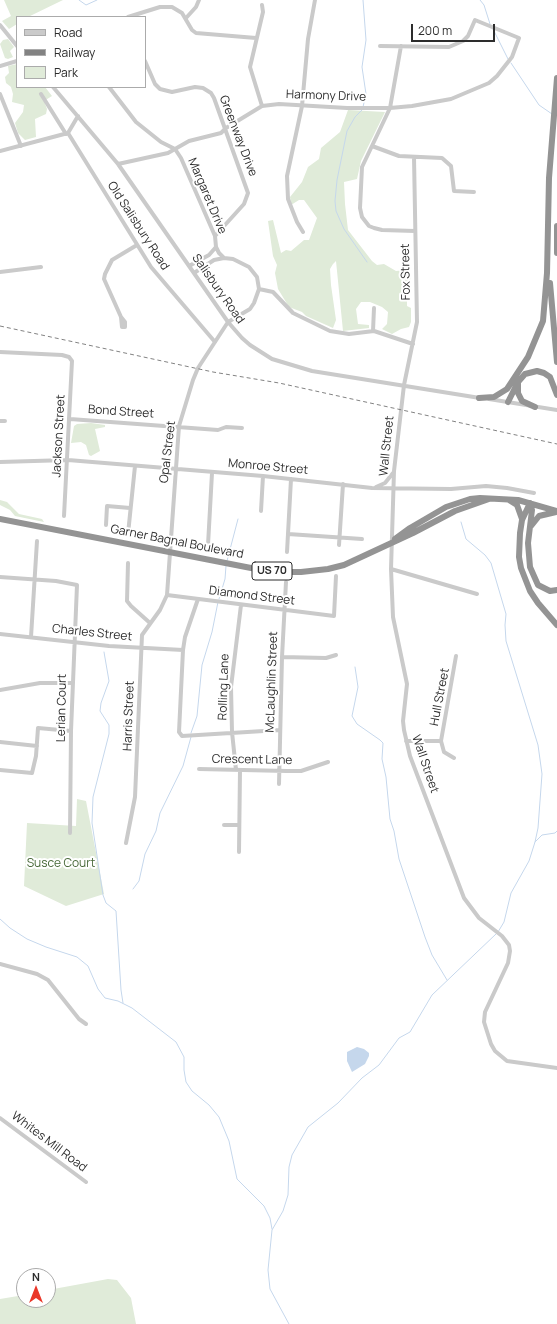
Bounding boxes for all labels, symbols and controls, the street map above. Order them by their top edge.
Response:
legend [16,16,146,88]
scale bar [413,16,497,42]
text: 200 m [418,22,452,39]
text: Road [54,24,82,41]
text: Railway [54,44,95,61]
text: Park [54,64,78,81]
street label: Harmony Drive [286,87,366,105]
street label: Greenway Drive [216,93,260,179]
street label: Margaret Drive [185,156,229,236]
street label: Old Salisbury Road [104,179,172,273]
street label: Fox Street [398,243,414,301]
street label: Salisbury Road [189,251,247,327]
street label: Jackson Street [50,394,68,478]
street label: Bond Street [87,403,155,421]
street label: Wall Street [377,415,397,477]
street label: Opal Street [157,420,179,484]
street label: Monroe Street [227,456,309,478]
street label: Garner Bagnal Boulevard [109,522,245,562]
road number: US 70 [252,562,292,580]
street label: Diamond Street [208,584,296,608]
street label: Charles Street [51,622,133,644]
street label: McLaughlin Street [263,631,281,733]
street label: Rolling Lane [216,653,232,721]
street label: Hull Street [427,667,453,727]
street label: Lerian Court [54,674,70,742]
street label: Harris Street [121,681,137,751]
street label: Wall Street [408,733,442,795]
street label: Crescent Lane [212,752,292,768]
park label: Susce Court [27,857,95,871]
street label: Whites Mill Road [8,1109,90,1175]
north arrow [16,1268,56,1308]
text: N [32,1269,40,1284]

